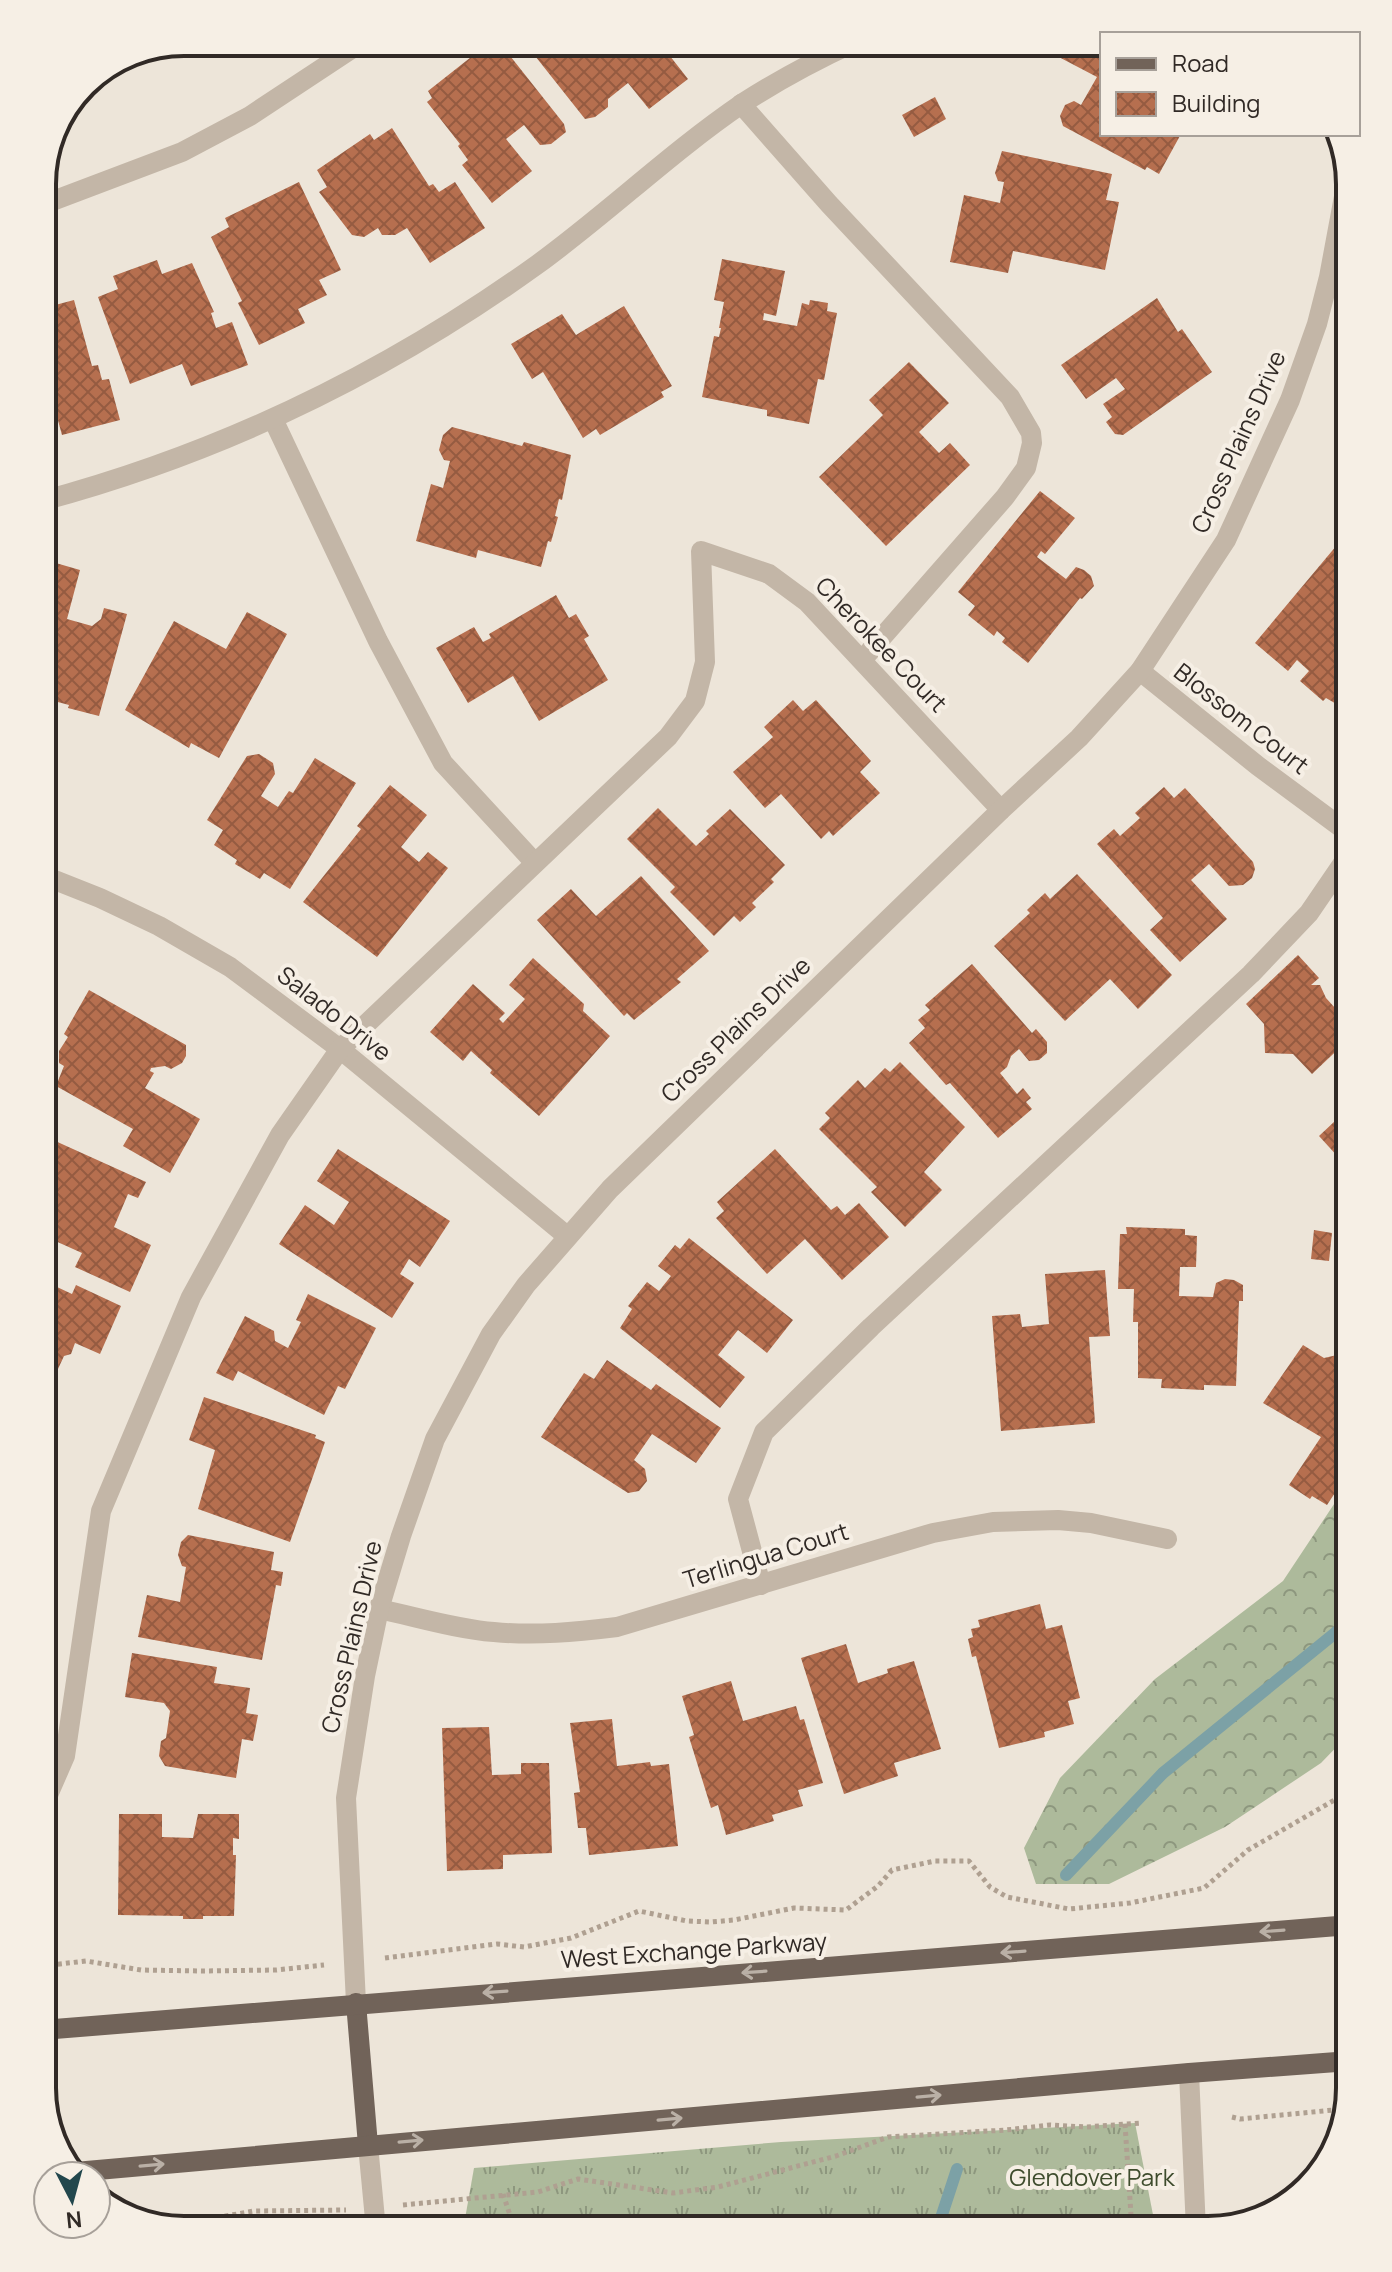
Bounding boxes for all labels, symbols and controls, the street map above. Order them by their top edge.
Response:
legend [1100,32,1360,136]
text: Road [1172,46,1229,79]
text: Building [1172,86,1260,119]
street label: Cross Plains Drive [1183,345,1293,538]
street label: Cherokee Court [809,569,955,719]
street label: Blossom Court [1168,655,1316,781]
street label: Cross Plains Drive [653,949,817,1109]
street label: Salado Drive [271,958,399,1068]
street label: Terlingua Court [679,1514,852,1595]
street label: Cross Plains Drive [312,1537,389,1736]
street label: West Exchange Parkway [560,1924,828,1975]
one-way arrow [1259,1924,1286,1939]
one-way arrow [1000,1945,1027,1960]
one-way arrow [741,1965,768,1980]
one-way arrow [482,1985,509,2000]
one-way arrow [915,2088,942,2103]
one-way arrow [657,2111,683,2126]
one-way arrow [398,2134,424,2149]
one-way arrow [139,2157,165,2172]
north arrow [32,2160,112,2240]
park label: Glendover Park [1009,2160,1176,2193]
text: N [65,2204,84,2236]

